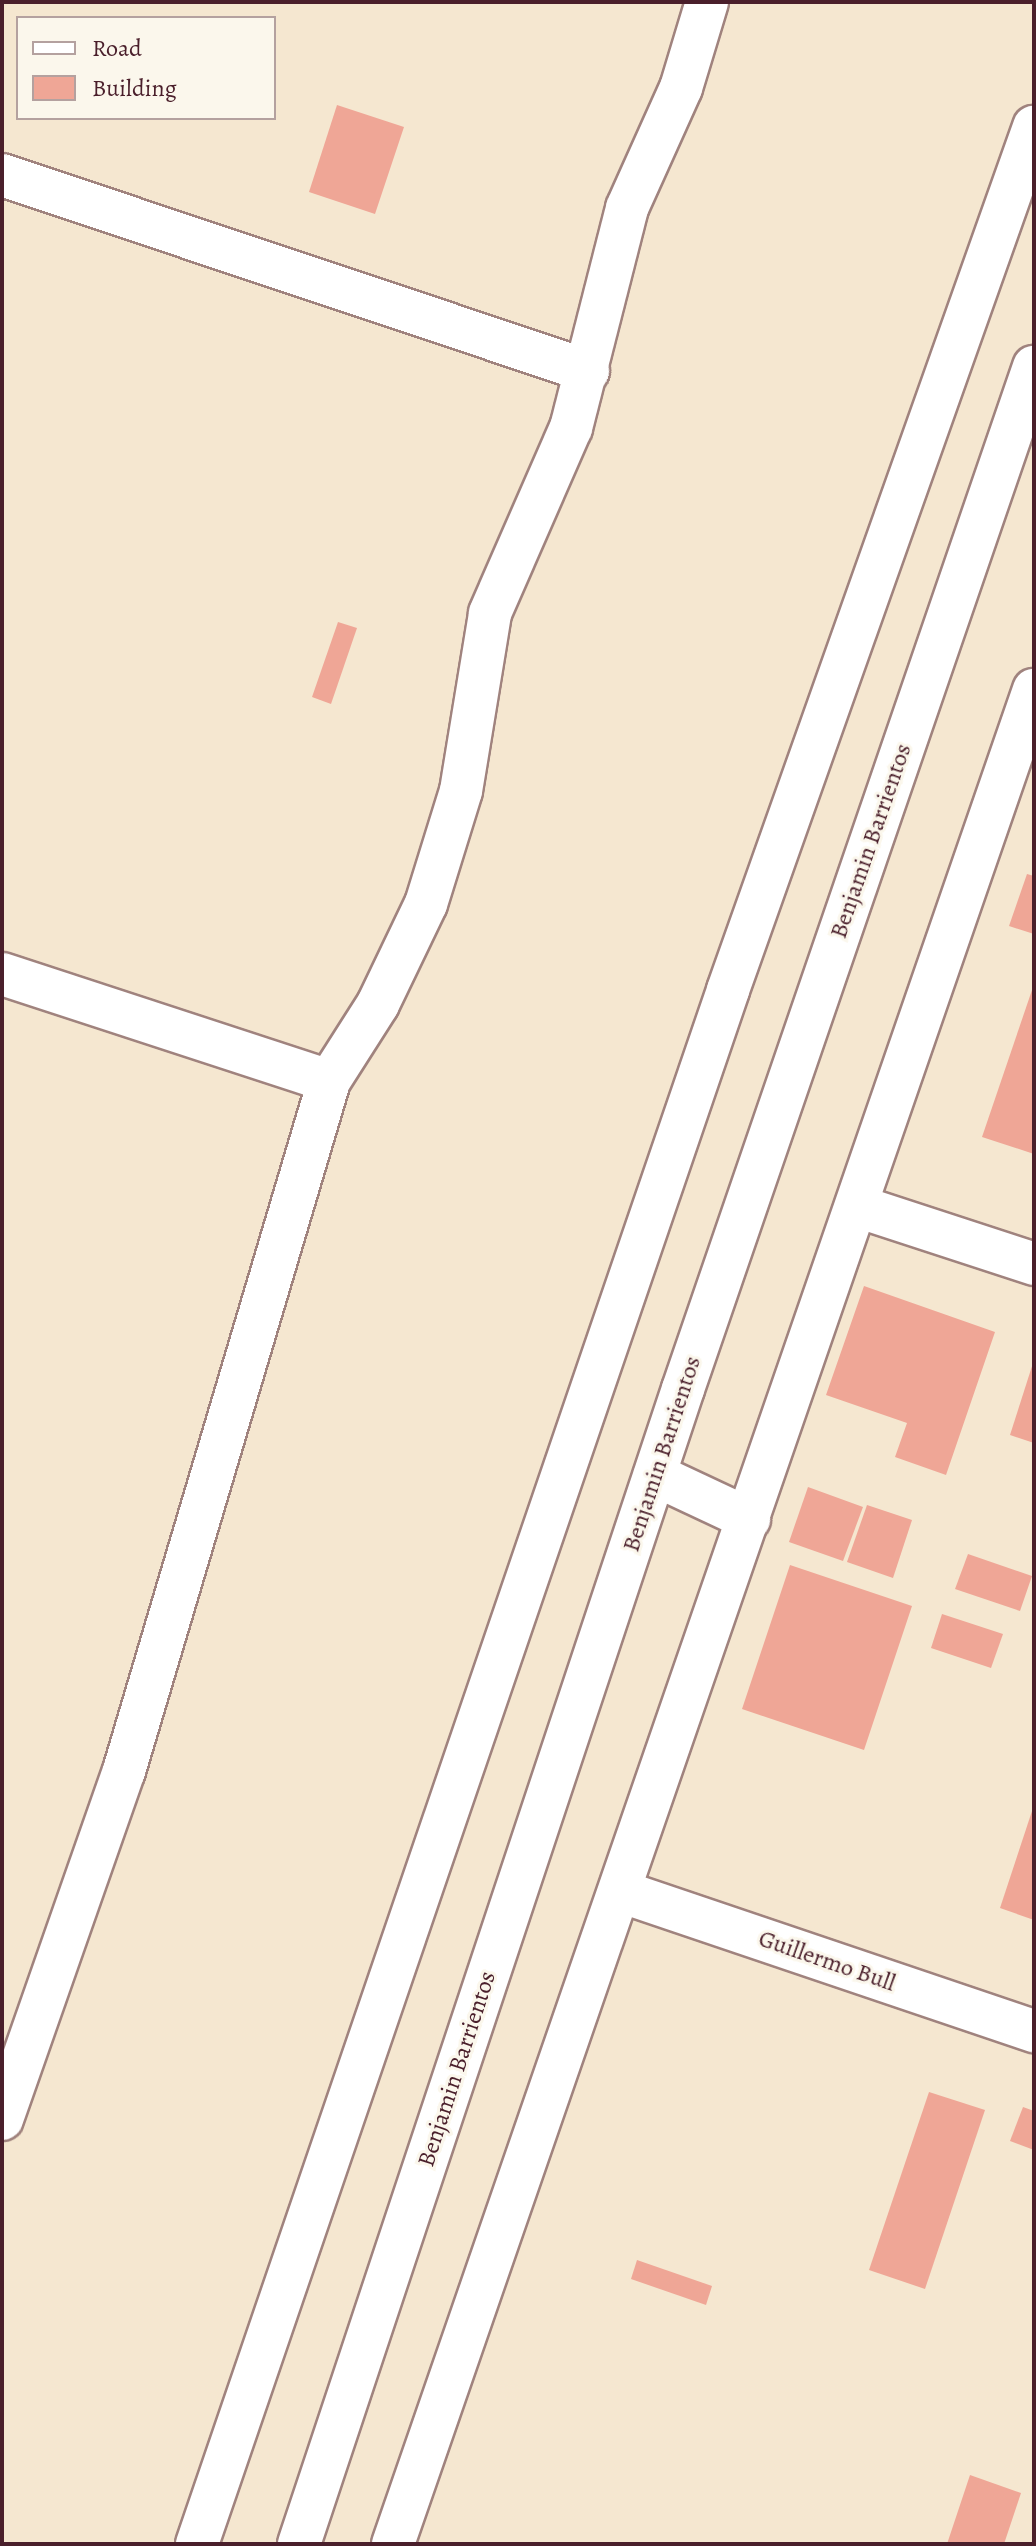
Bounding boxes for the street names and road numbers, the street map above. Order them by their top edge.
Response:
street label: Benjamin Barrientos [824,740,918,942]
street label: Benjamin Barrientos [617,1353,707,1555]
street label: Guillermo Bull [755,1924,899,1998]
street label: Benjamin Barrientos [412,1968,502,2170]

